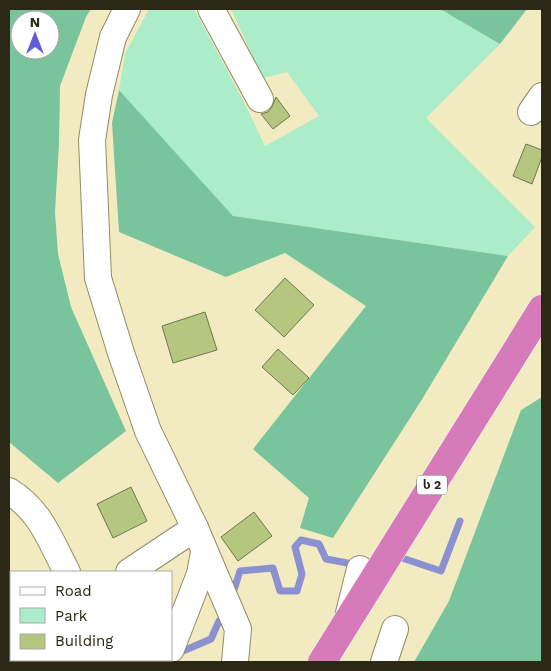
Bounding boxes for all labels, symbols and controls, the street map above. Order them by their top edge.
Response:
north arrow [10,10,60,60]
text: N [30,14,40,30]
road number: ს 2 [417,476,447,494]
legend [10,571,172,661]
text: Road [55,582,92,600]
text: Park [55,607,88,625]
text: Building [55,632,113,650]

